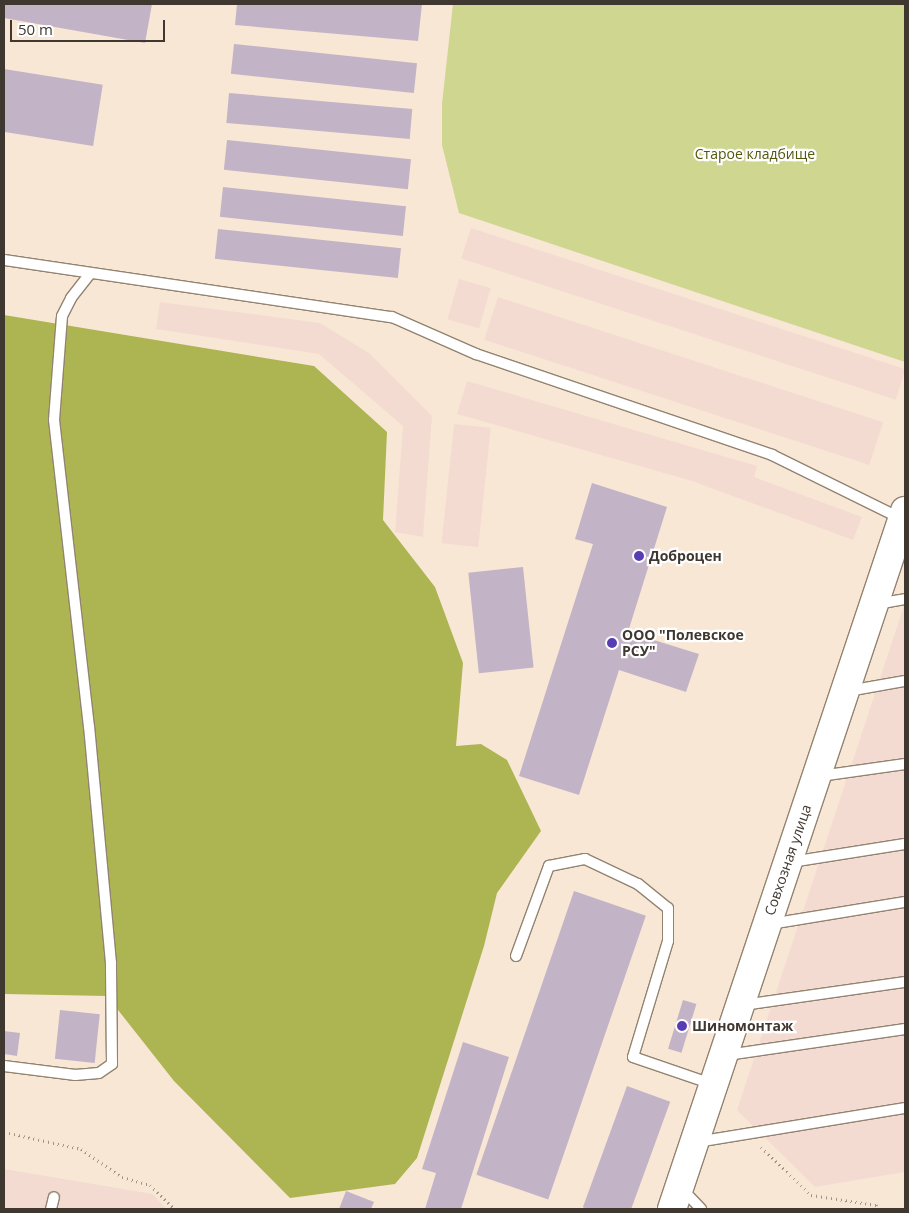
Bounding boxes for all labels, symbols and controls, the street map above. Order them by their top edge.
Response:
scale bar [12,10,168,42]
text: 50 m [18,19,53,39]
park label: Старое кладбище [695,146,815,162]
place label: Доброцен [649,548,722,564]
marker: Доброцен [633,550,645,562]
place label: ООО "Полевское РСУ" [622,627,744,660]
marker: ООО "Полевское РСУ" [606,637,618,649]
street label: Совхозная улица [761,802,815,918]
place label: Шиномонтаж [692,1018,793,1034]
marker: Шиномонтаж [676,1020,688,1032]

